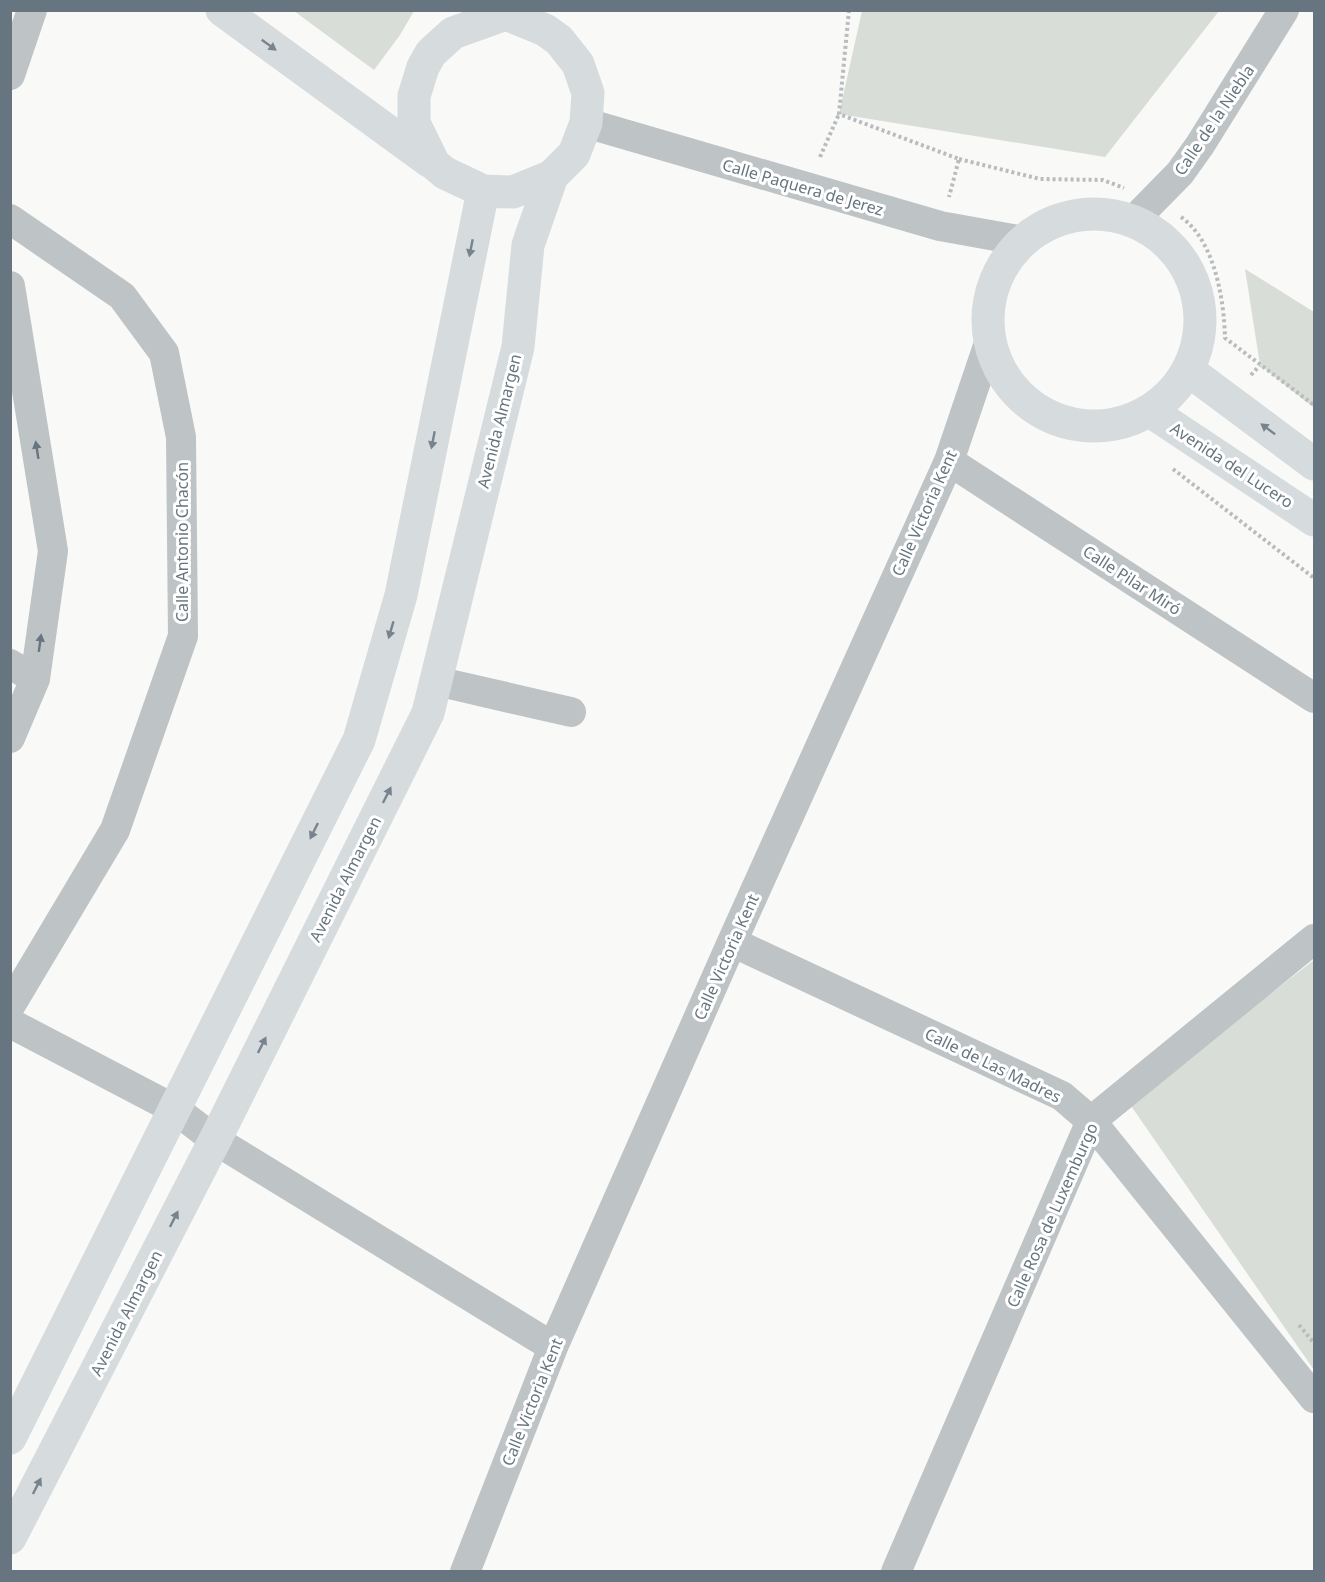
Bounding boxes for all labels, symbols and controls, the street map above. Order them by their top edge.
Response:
one-way arrow [261,39,277,51]
street label: Calle de la Niebla [1169,60,1259,180]
street label: Calle Paquera de Jerez [720,153,886,221]
one-way arrow [466,239,475,258]
street label: Avenida Almargen [472,351,526,491]
street label: Avenida del Lucero [1166,417,1298,513]
one-way arrow [1260,424,1275,436]
one-way arrow [428,430,437,449]
one-way arrow [32,440,41,459]
street label: Calle Victoria Kent [886,446,962,580]
street label: Calle Antonio Chacón [171,462,193,622]
street label: Calle Pilar Miró [1079,540,1185,620]
one-way arrow [386,621,395,639]
one-way arrow [35,633,44,652]
one-way arrow [382,787,392,804]
street label: Avenida Almargen [304,813,386,945]
one-way arrow [309,822,319,839]
street label: Calle Victoria Kent [688,890,764,1024]
street label: Calle de Las Madres [921,1022,1065,1108]
one-way arrow [258,1036,267,1053]
street label: Calle Rosa de Luxemburgo [1001,1119,1103,1311]
one-way arrow [169,1210,179,1227]
street label: Avenida Almargen [85,1247,167,1379]
street label: Calle Victoria Kent [496,1335,568,1469]
one-way arrow [32,1477,42,1494]

